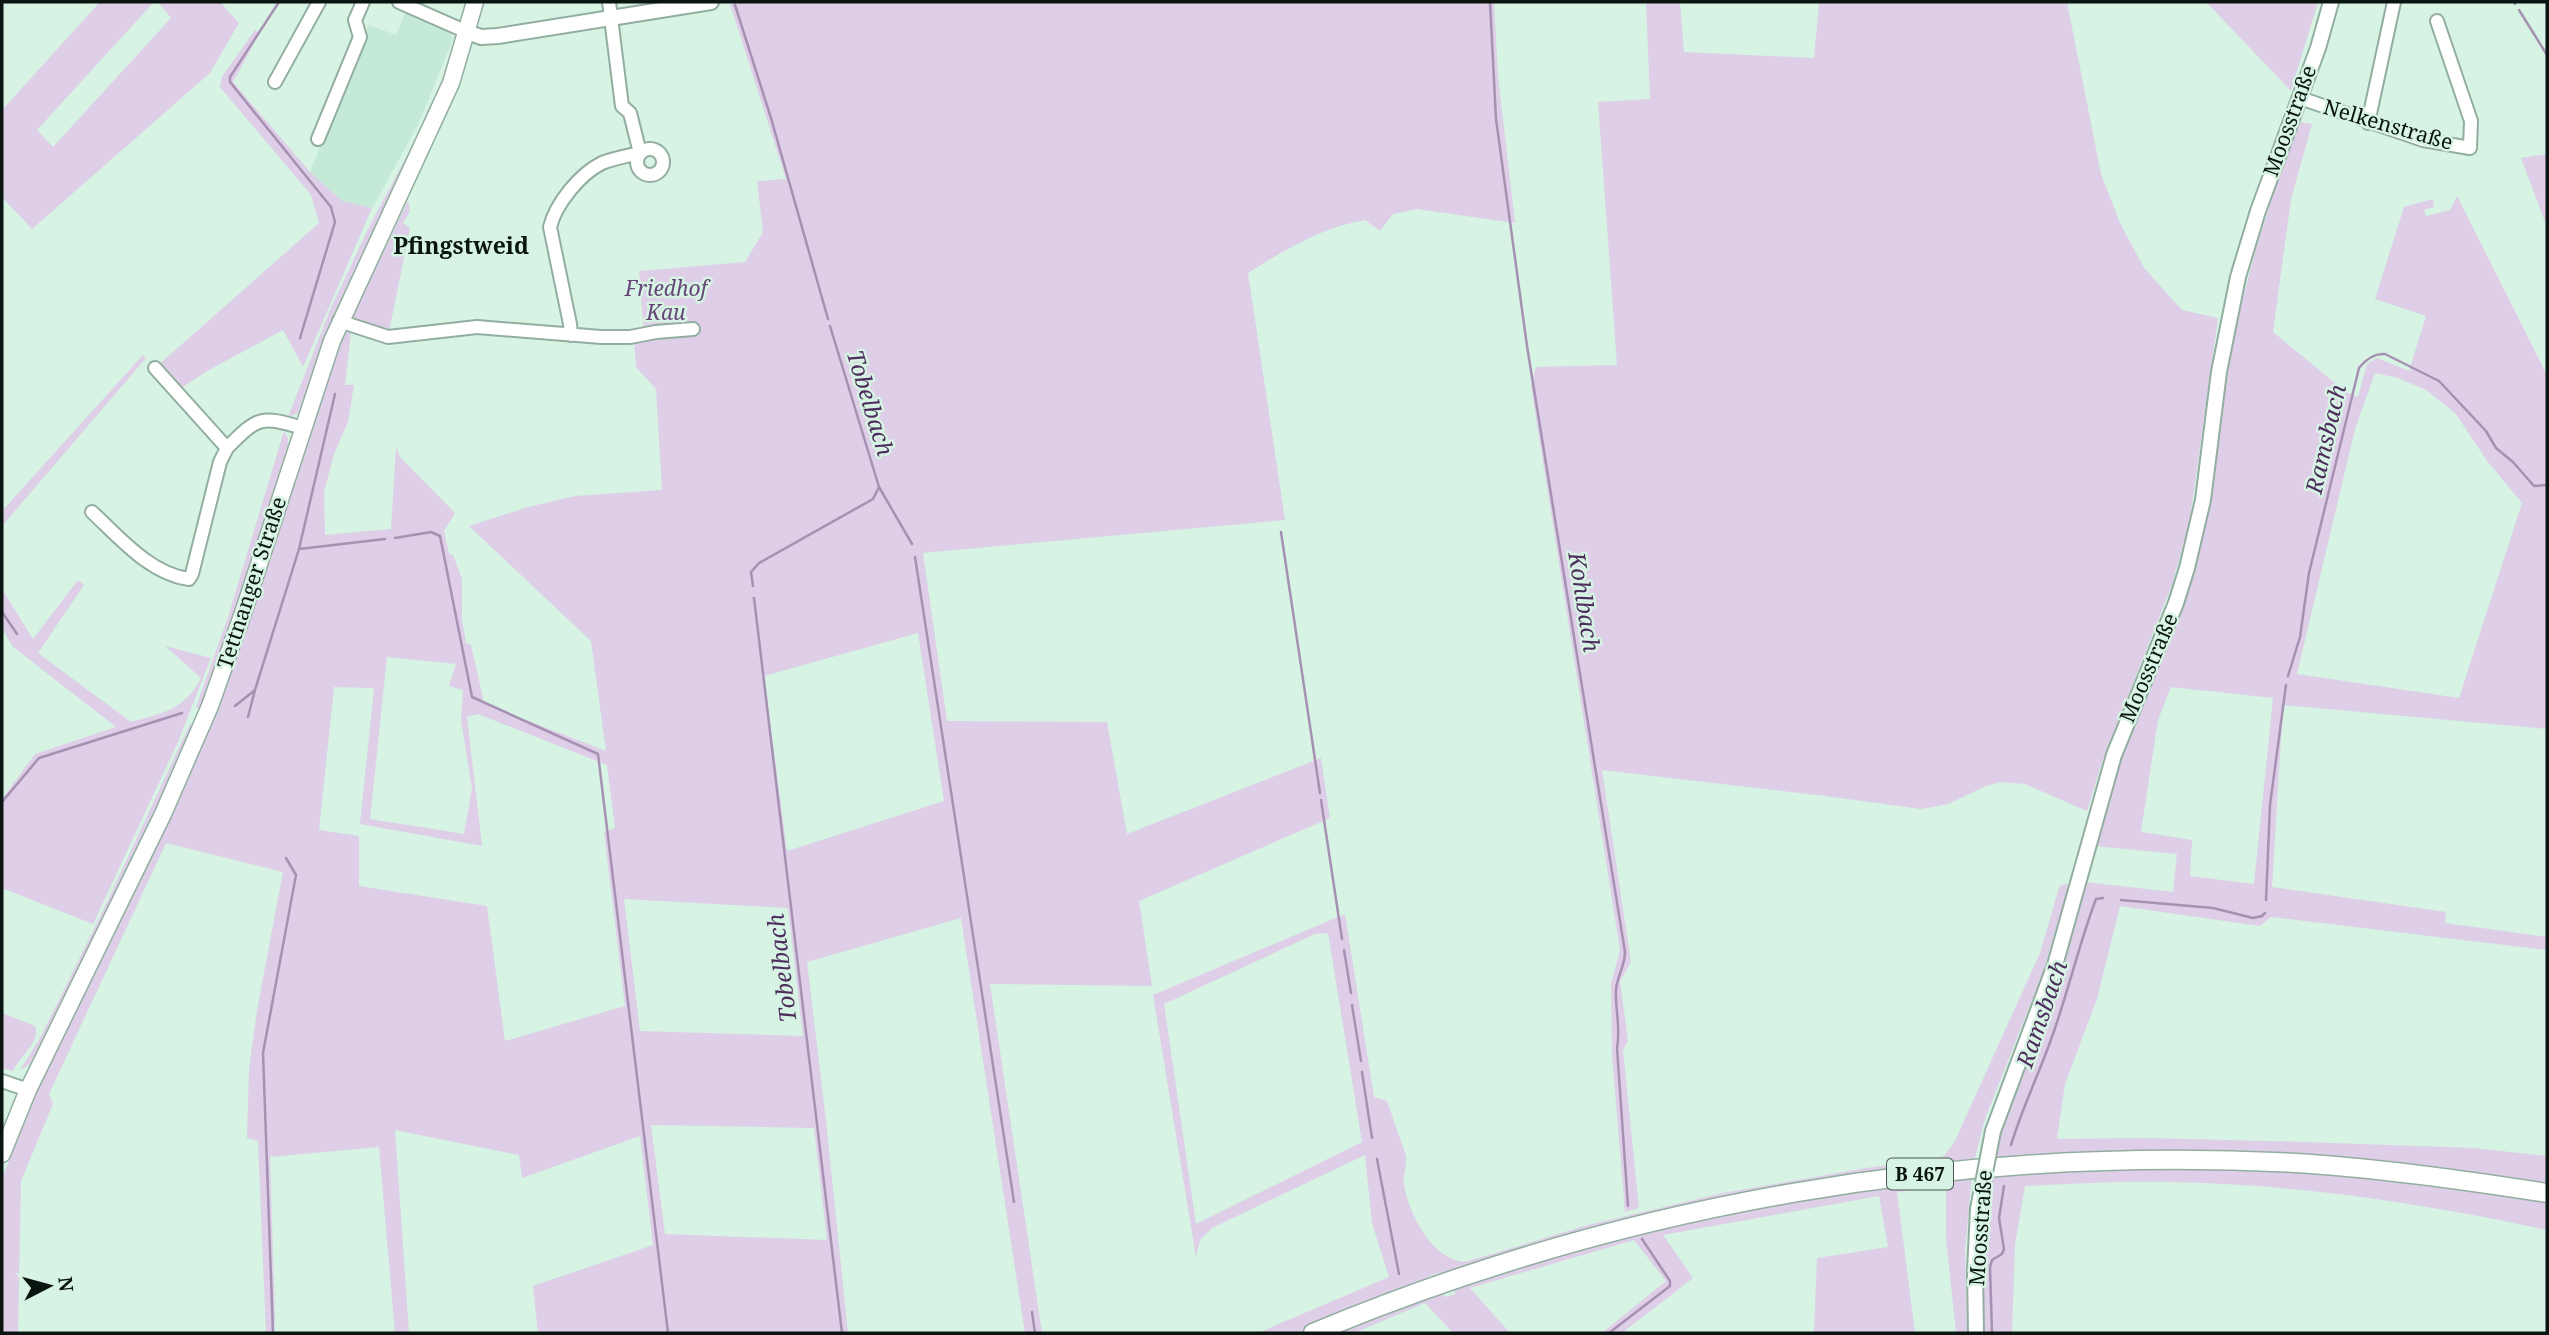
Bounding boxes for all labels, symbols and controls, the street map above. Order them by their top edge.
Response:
street label: Moosstraße [2256,61,2322,180]
street label: Nelkenstraße [2320,92,2456,156]
district label: Pfingstweid [393,229,529,261]
park label: Friedhof Kau [624,274,712,326]
water label: Tobelbach [840,346,902,460]
water label: Ramsbach [2297,381,2353,497]
street label: Tettnanger Straße [210,493,292,672]
water label: Kohlbach [1561,549,1609,654]
street label: Moosstraße [2112,609,2184,727]
water label: Tobelbach [758,912,804,1024]
water label: Ramsbach [2008,956,2074,1072]
road number: B 467 [1887,1158,1953,1190]
street label: Moosstraße [1962,1169,1998,1287]
north arrow [14,1251,84,1321]
text: N [52,1275,80,1293]

